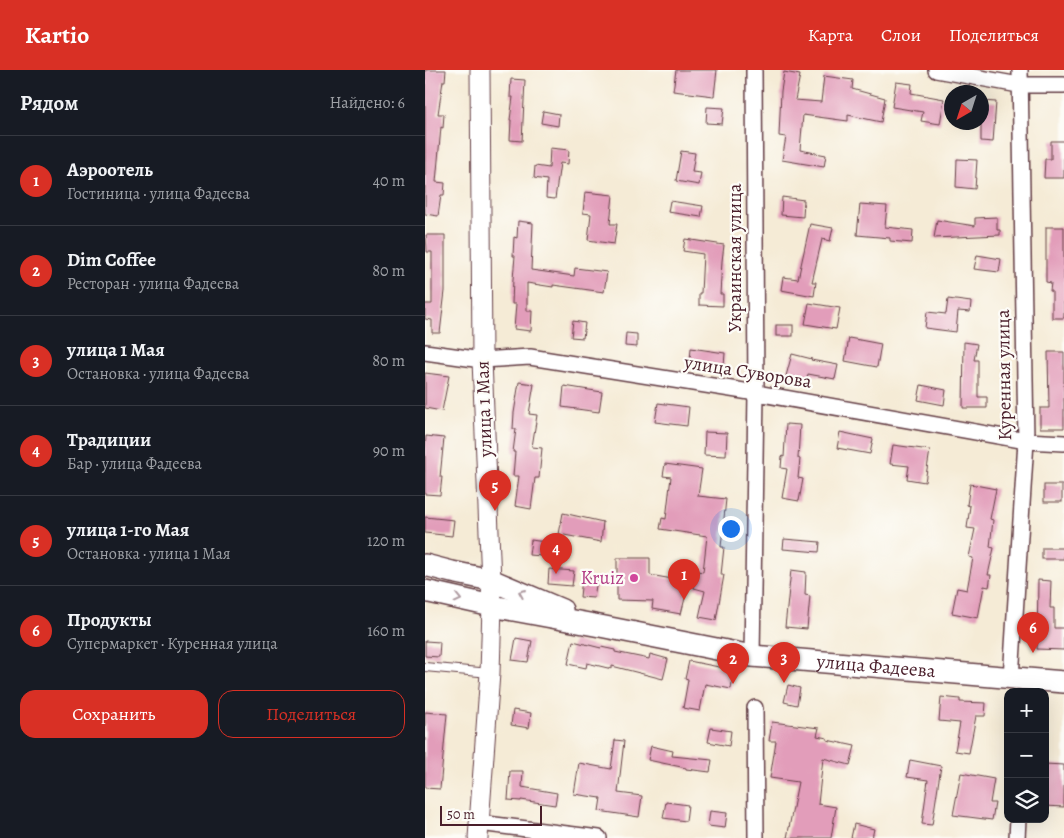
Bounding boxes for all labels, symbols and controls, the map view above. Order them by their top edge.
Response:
text: Kartio [25,19,89,51]
text: Карта [808,23,853,47]
text: Слои [881,23,921,47]
text: Поделиться [949,23,1039,47]
north arrow [944,85,989,130]
text: Рядом [20,89,78,117]
text: Найдено: 6 [330,92,405,114]
text: Аэроотель [67,157,153,183]
text: 1 [33,170,39,192]
text: 40 m [373,170,405,192]
text: Гостиница · улица Фадеева [67,183,250,205]
street label: Украинская улица [722,183,748,332]
text: Dim Coffee [67,247,156,273]
text: 2 [32,260,40,282]
text: 80 m [372,260,405,282]
text: Ресторан · улица Фадеева [67,273,239,295]
street label: Куренная улица [990,309,1018,441]
text: улица 1 Мая [67,337,165,363]
street label: улица Суворова [681,349,814,395]
text: 3 [33,350,39,372]
text: 80 m [372,350,405,372]
street label: улица 1 Мая [469,360,499,459]
text: Остановка · улица Фадеева [67,363,249,385]
text: Традиции [67,427,151,453]
text: 4 [32,440,40,462]
text: 90 m [373,440,405,462]
text: Бар · улица Фадеева [67,453,202,475]
pin: 5 [479,470,511,511]
your location [718,516,744,542]
text: улица 1-го Мая [67,517,189,543]
text: 5 [33,530,39,552]
text: 120 m [367,530,405,552]
pin: 4 [540,533,572,574]
text: Остановка · улица 1 Мая [67,543,231,565]
pin: 1 [668,559,700,600]
place label: Kruiz [580,565,624,591]
marker: Kruiz [628,572,640,584]
one-way arrow [518,589,527,600]
one-way arrow [454,593,463,604]
text: Продукты [67,607,152,633]
pin: 6 [1017,612,1049,653]
text: 6 [32,620,40,642]
text: 160 m [367,620,405,642]
text: Супермаркет · Куренная улица [67,633,278,655]
pin: 3 [768,642,800,683]
pin: 2 [717,643,749,684]
street label: улица Фадеева [815,648,937,684]
map controls [1004,688,1049,823]
button: + [1004,688,1049,733]
button: Сохранить [20,690,208,738]
button: Поделиться [218,690,405,738]
button: − [1004,733,1049,778]
button: layers [1004,778,1049,823]
scale bar [440,803,543,826]
text: 50 m [447,805,475,824]

